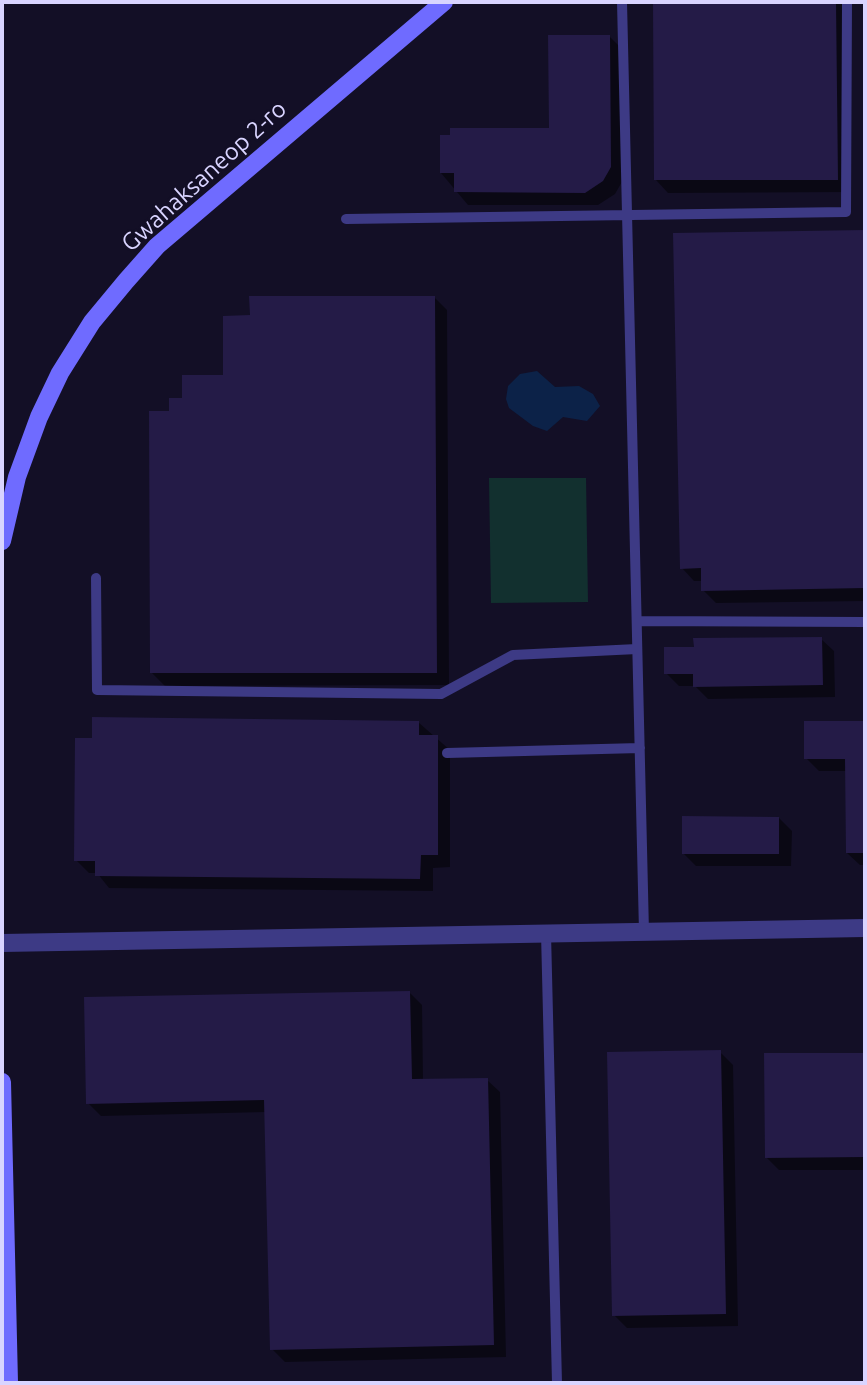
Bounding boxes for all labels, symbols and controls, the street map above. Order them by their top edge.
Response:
street label: Gwahaksaneop 2-ro [116,94,292,258]

